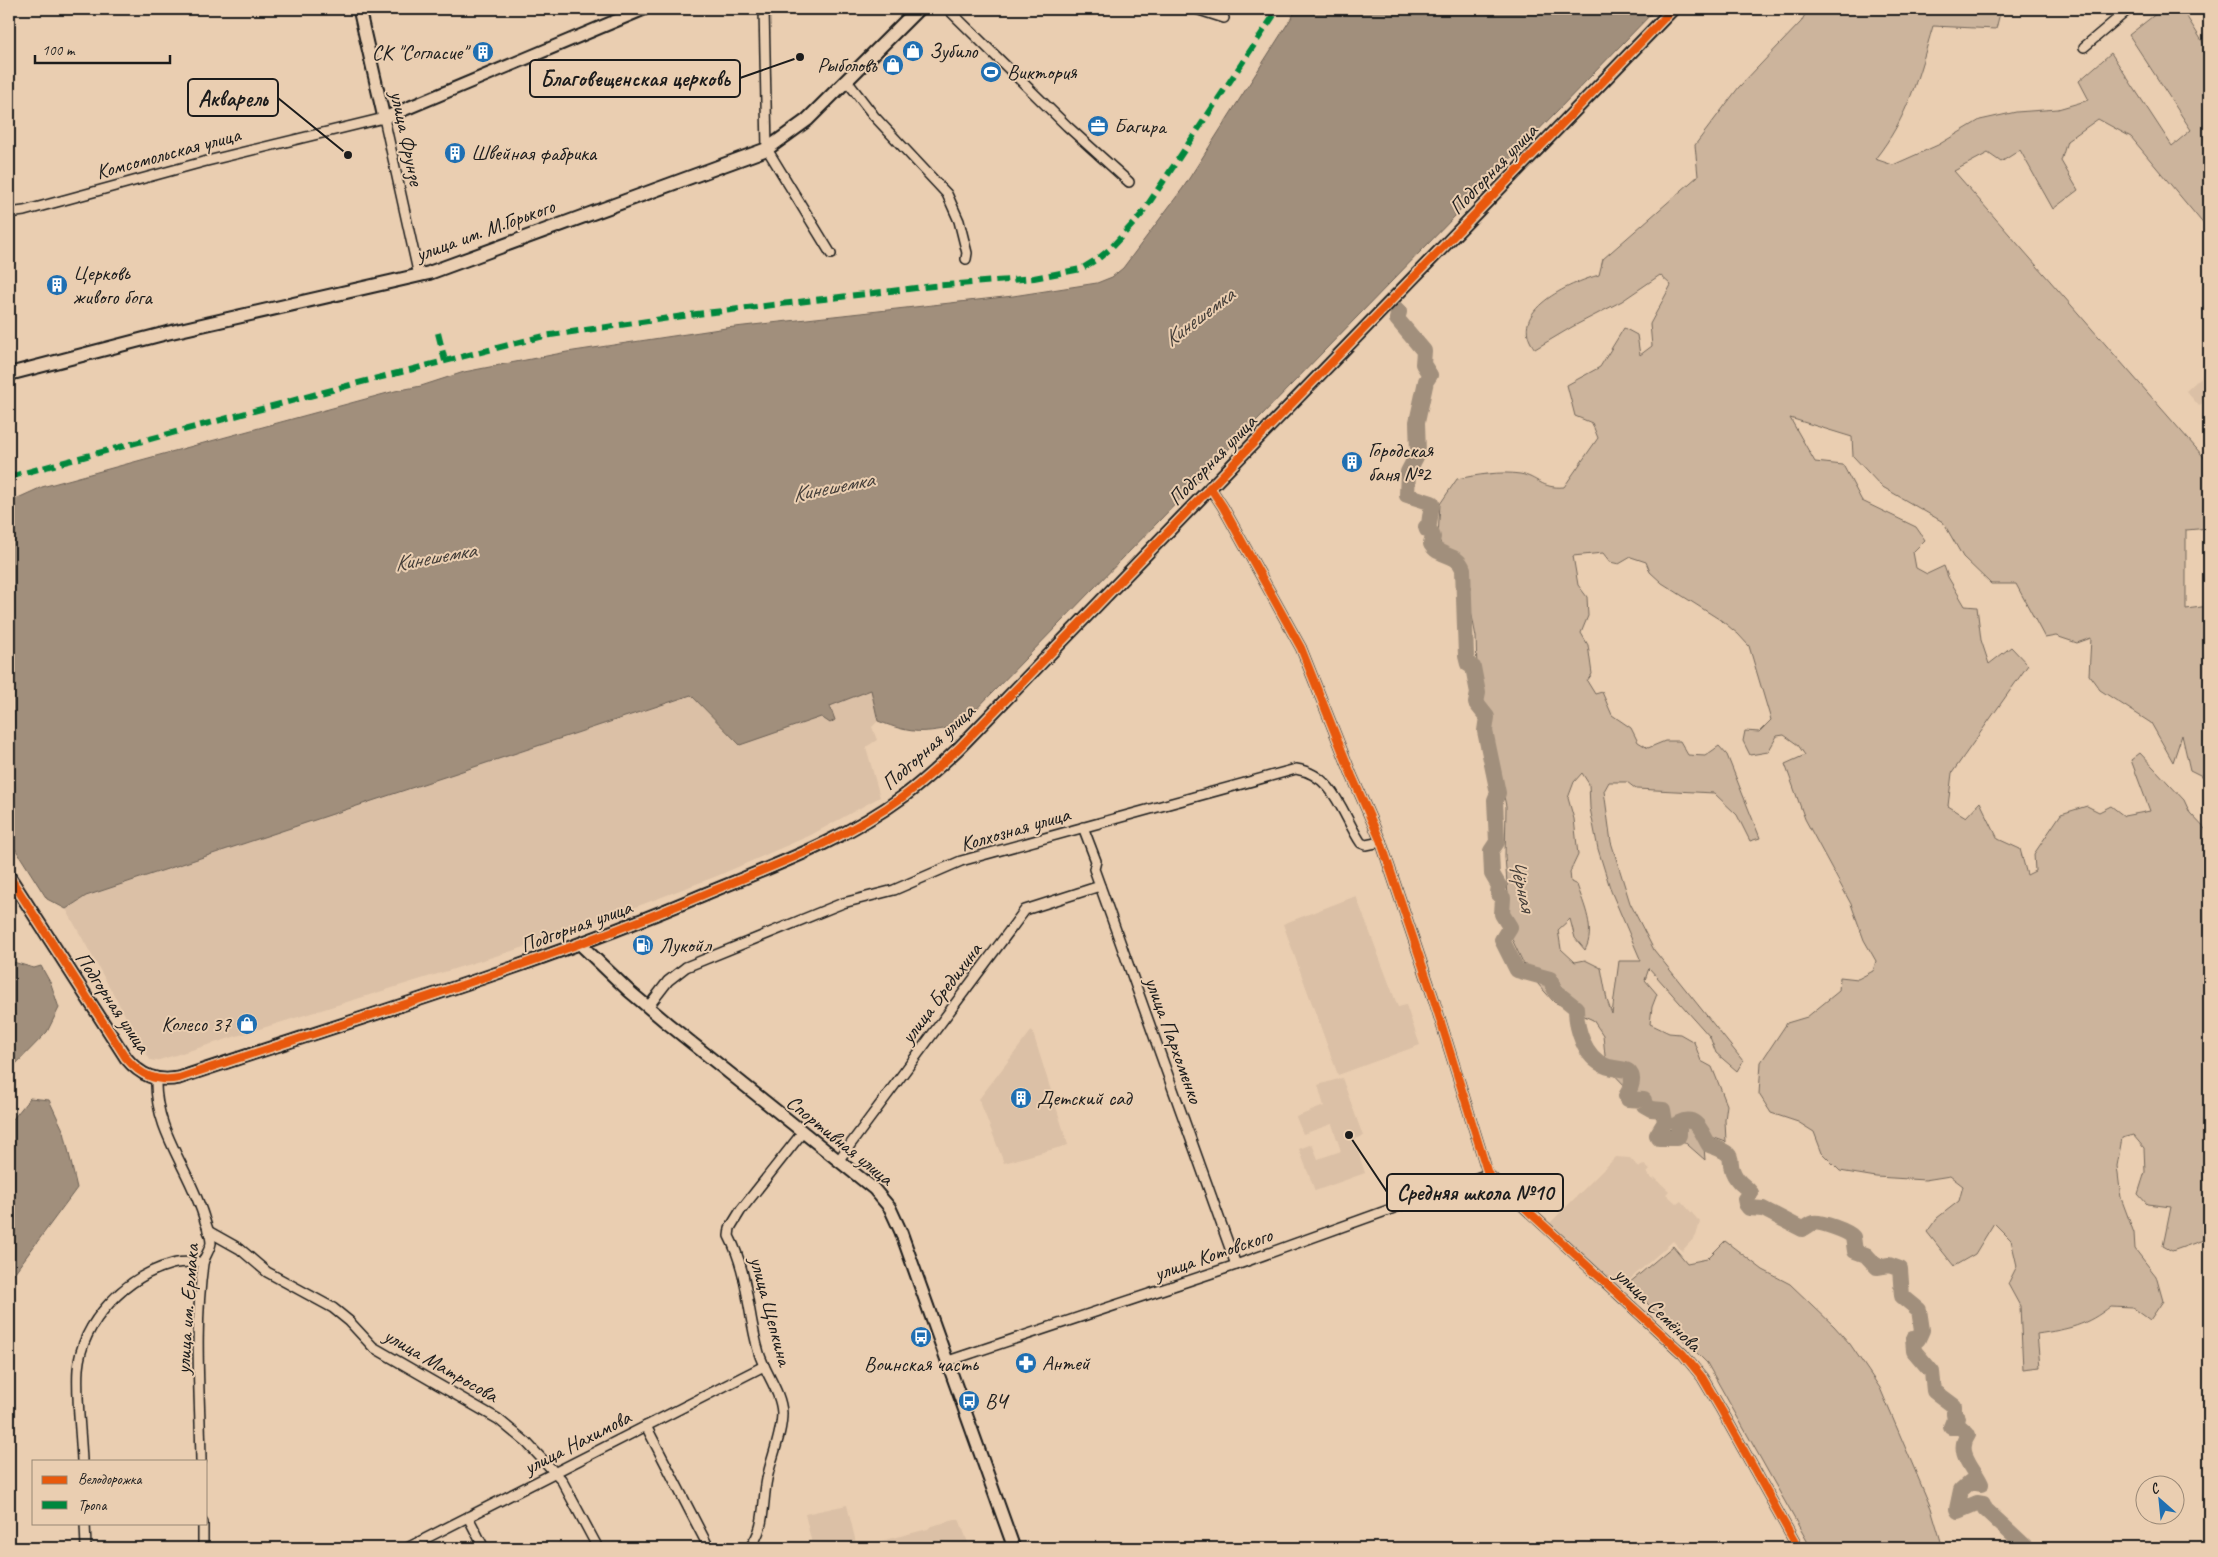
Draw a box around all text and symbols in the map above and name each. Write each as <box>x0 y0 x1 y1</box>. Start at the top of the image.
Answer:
scale bar <box>35 32 170 64</box>
place label: Зубило <box>929 38 979 64</box>
place label: СК "Согласие" <box>372 39 471 65</box>
shop icon: Зубило <box>901 39 925 63</box>
building icon: СК "Согласие" <box>471 40 495 64</box>
text: 100 m <box>42 41 76 60</box>
place label: Рыболовъ <box>817 52 878 78</box>
shop icon: Рыболовъ <box>881 53 905 77</box>
place label: Виктория <box>1007 59 1078 85</box>
callout: Благовещенская церковь <box>530 60 740 97</box>
sports icon: Виктория <box>979 60 1003 84</box>
text: Благовещенская церковь <box>540 65 731 93</box>
callout: Акварель <box>188 79 278 116</box>
text: Акварель <box>198 85 270 113</box>
street label: улица Фрунзе <box>384 86 430 189</box>
place label: Багира <box>1114 113 1168 139</box>
office icon: Багира <box>1086 114 1110 138</box>
street label: Подгорная улица <box>1443 117 1544 220</box>
street label: Комсомольская улица <box>93 121 244 185</box>
place label: Швейная фабрика <box>471 140 598 166</box>
building icon: Швейная фабрика <box>443 141 467 165</box>
street label: улица им. М.Горького <box>410 192 560 268</box>
place label: Церковь живого бога <box>73 260 153 310</box>
building icon: Церковь живого бога <box>45 273 69 297</box>
water label: Кинешемка <box>1158 280 1242 353</box>
street label: Подгорная улица <box>1162 408 1263 511</box>
place label: Городская баня №2 <box>1368 437 1435 487</box>
building icon: Городская баня №2 <box>1340 450 1364 474</box>
water label: Кинешемка <box>790 465 878 509</box>
water label: Кинешемка <box>392 536 480 578</box>
street label: Подгорная улица <box>876 697 981 796</box>
street label: Колхозная улица <box>957 800 1075 857</box>
water label: Чёрная <box>1502 856 1543 918</box>
street label: Подгорная улица <box>517 893 637 958</box>
place label: Лукойл <box>659 932 712 958</box>
fuel station icon: Лукойл <box>631 933 655 957</box>
street label: улица Бредихина <box>893 936 989 1050</box>
street label: Подгорная улица <box>70 946 157 1059</box>
street label: улица Пархоменко <box>1138 971 1209 1108</box>
place label: Колесо 37 <box>162 1011 233 1037</box>
shop icon: Колесо 37 <box>235 1012 259 1036</box>
place label: Детский сад <box>1037 1085 1134 1111</box>
building icon: Детский сад <box>1009 1086 1033 1110</box>
street label: Спортивная улица <box>781 1089 900 1192</box>
callout: Средняя школа №10 <box>1387 1174 1563 1211</box>
text: Средняя школа №10 <box>1397 1179 1555 1207</box>
street label: улица Котовского <box>1149 1221 1277 1287</box>
street label: улица им. Ермака <box>169 1242 205 1377</box>
street label: улица Щепкина <box>743 1252 799 1371</box>
street label: улица Семёнова <box>1608 1260 1708 1358</box>
street label: улица Матросова <box>378 1321 504 1409</box>
bus stop icon: Воинская часть <box>909 1325 933 1349</box>
place label: Антей <box>1042 1350 1091 1376</box>
place label: Воинская часть <box>864 1351 979 1377</box>
pharmacy icon: Антей <box>1014 1351 1038 1375</box>
place label: ВЧ <box>985 1388 1010 1414</box>
bus stop icon: ВЧ <box>957 1389 981 1413</box>
street label: улица Нахимова <box>517 1403 636 1481</box>
legend <box>32 1460 208 1524</box>
text: Велодорожка <box>78 1470 142 1489</box>
north arrow <box>2136 1474 2186 1524</box>
text: С <box>2147 1479 2163 1498</box>
text: Тропа <box>78 1496 107 1515</box>

